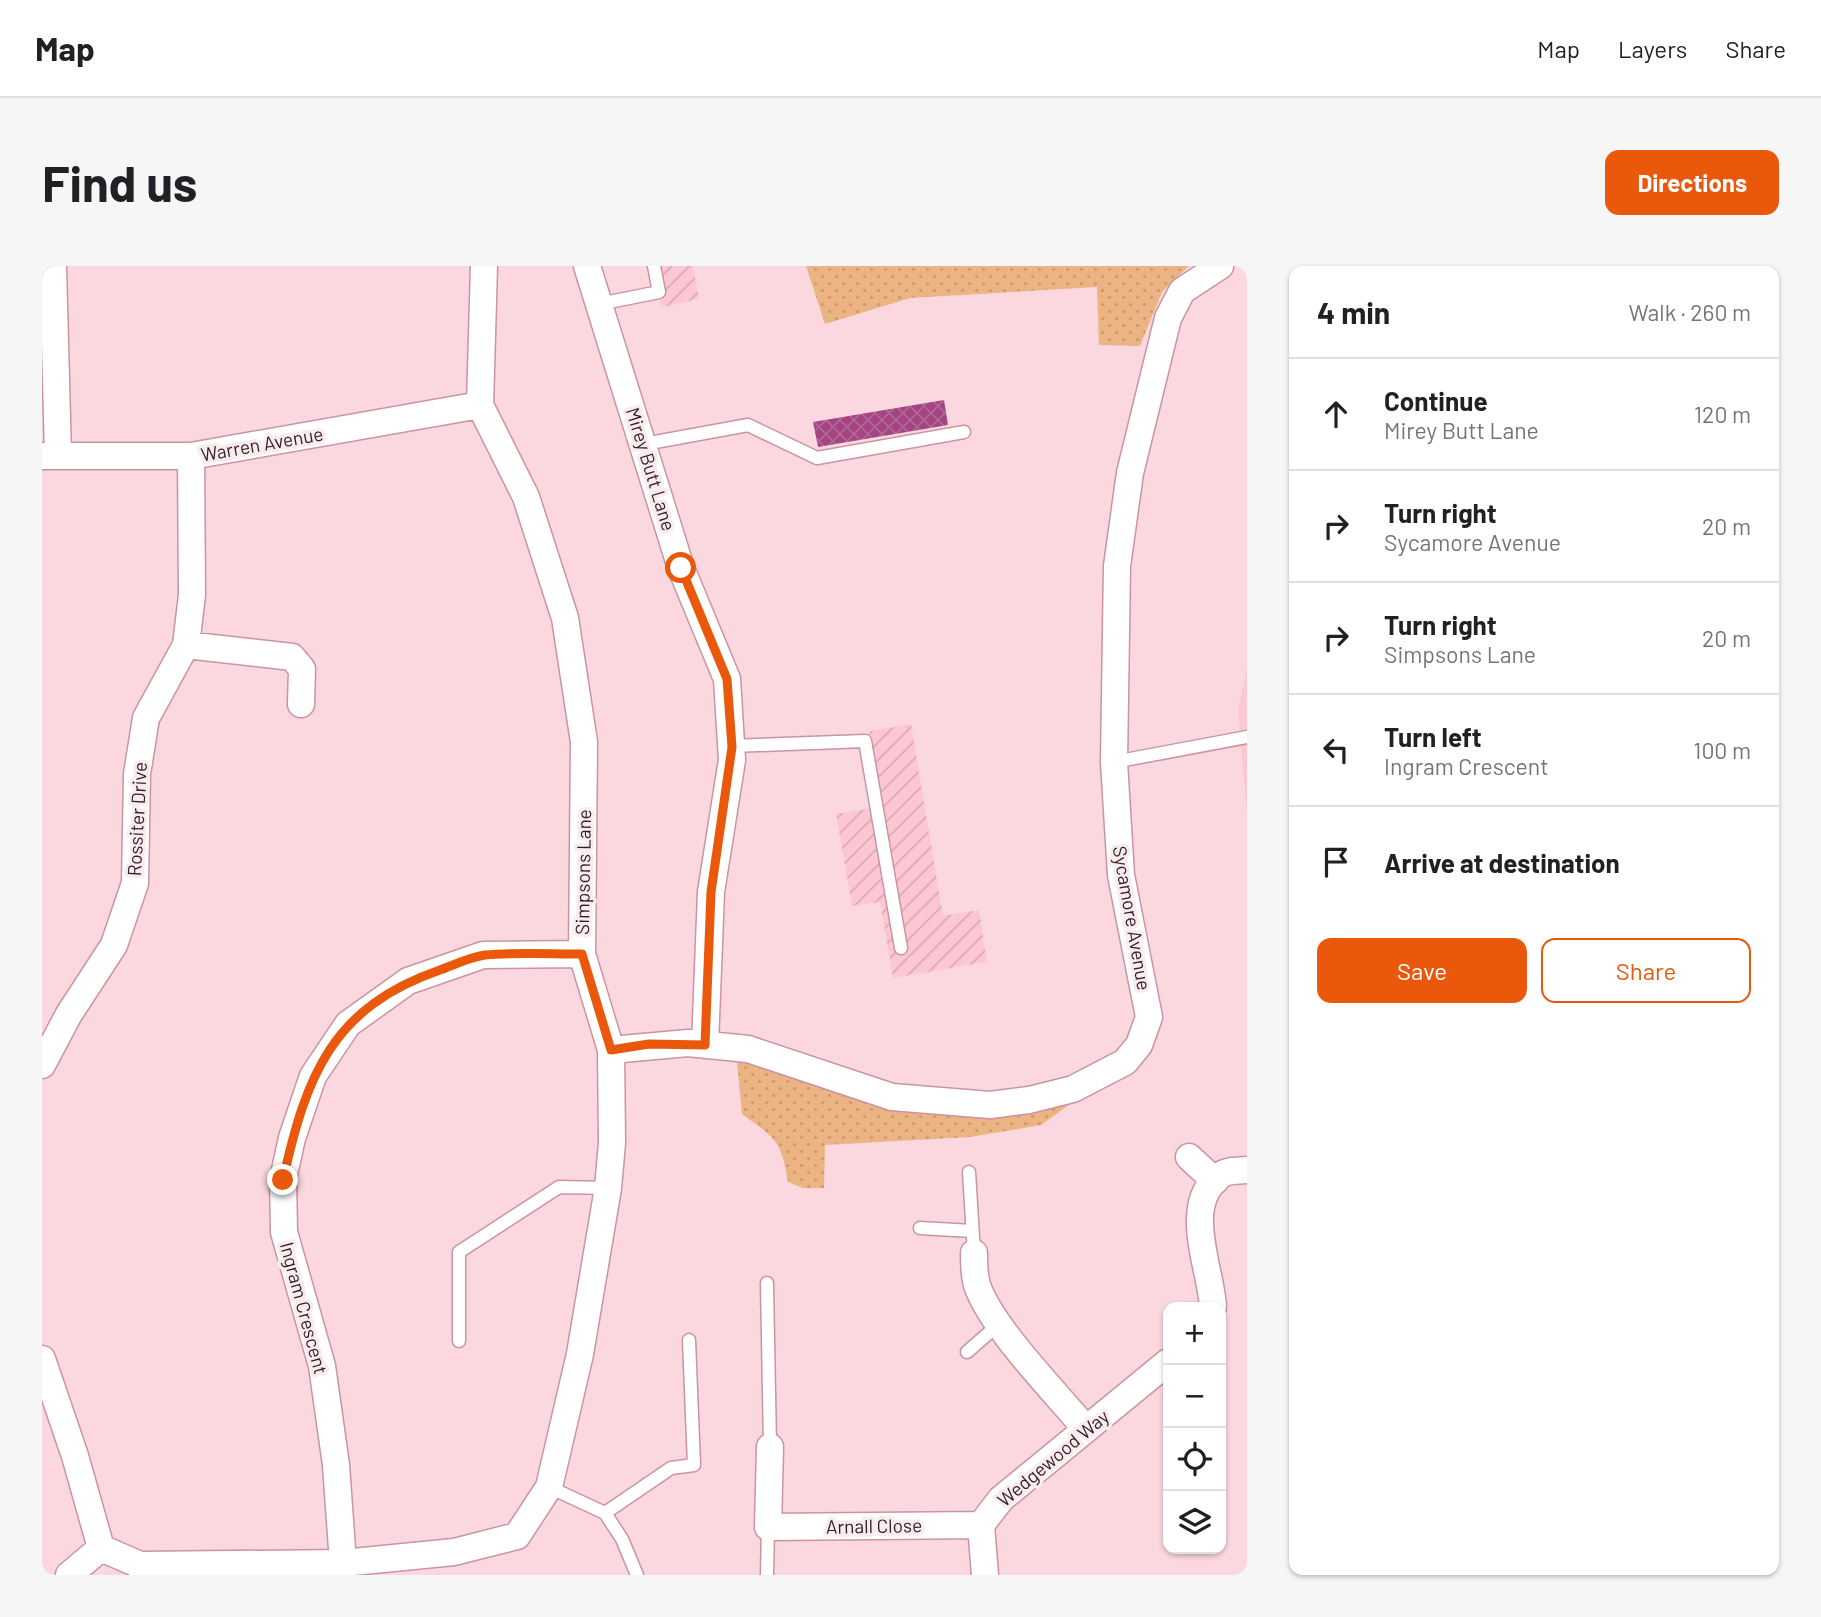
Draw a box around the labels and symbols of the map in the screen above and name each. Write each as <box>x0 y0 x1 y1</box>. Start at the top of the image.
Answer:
street label: Mirey Butt Lane <box>622 404 681 533</box>
street label: Warren Avenue <box>199 421 325 466</box>
route start <box>665 552 696 583</box>
street label: Rossiter Drive <box>122 761 151 877</box>
street label: Simpsons Lane <box>570 809 595 935</box>
street label: Sycamore Avenue <box>1108 844 1157 992</box>
route end <box>267 1164 298 1195</box>
street label: Ingram Crescent <box>276 1239 333 1377</box>
street label: Wedgewood Way <box>992 1404 1113 1511</box>
street label: Arnall Close <box>826 1513 922 1538</box>

